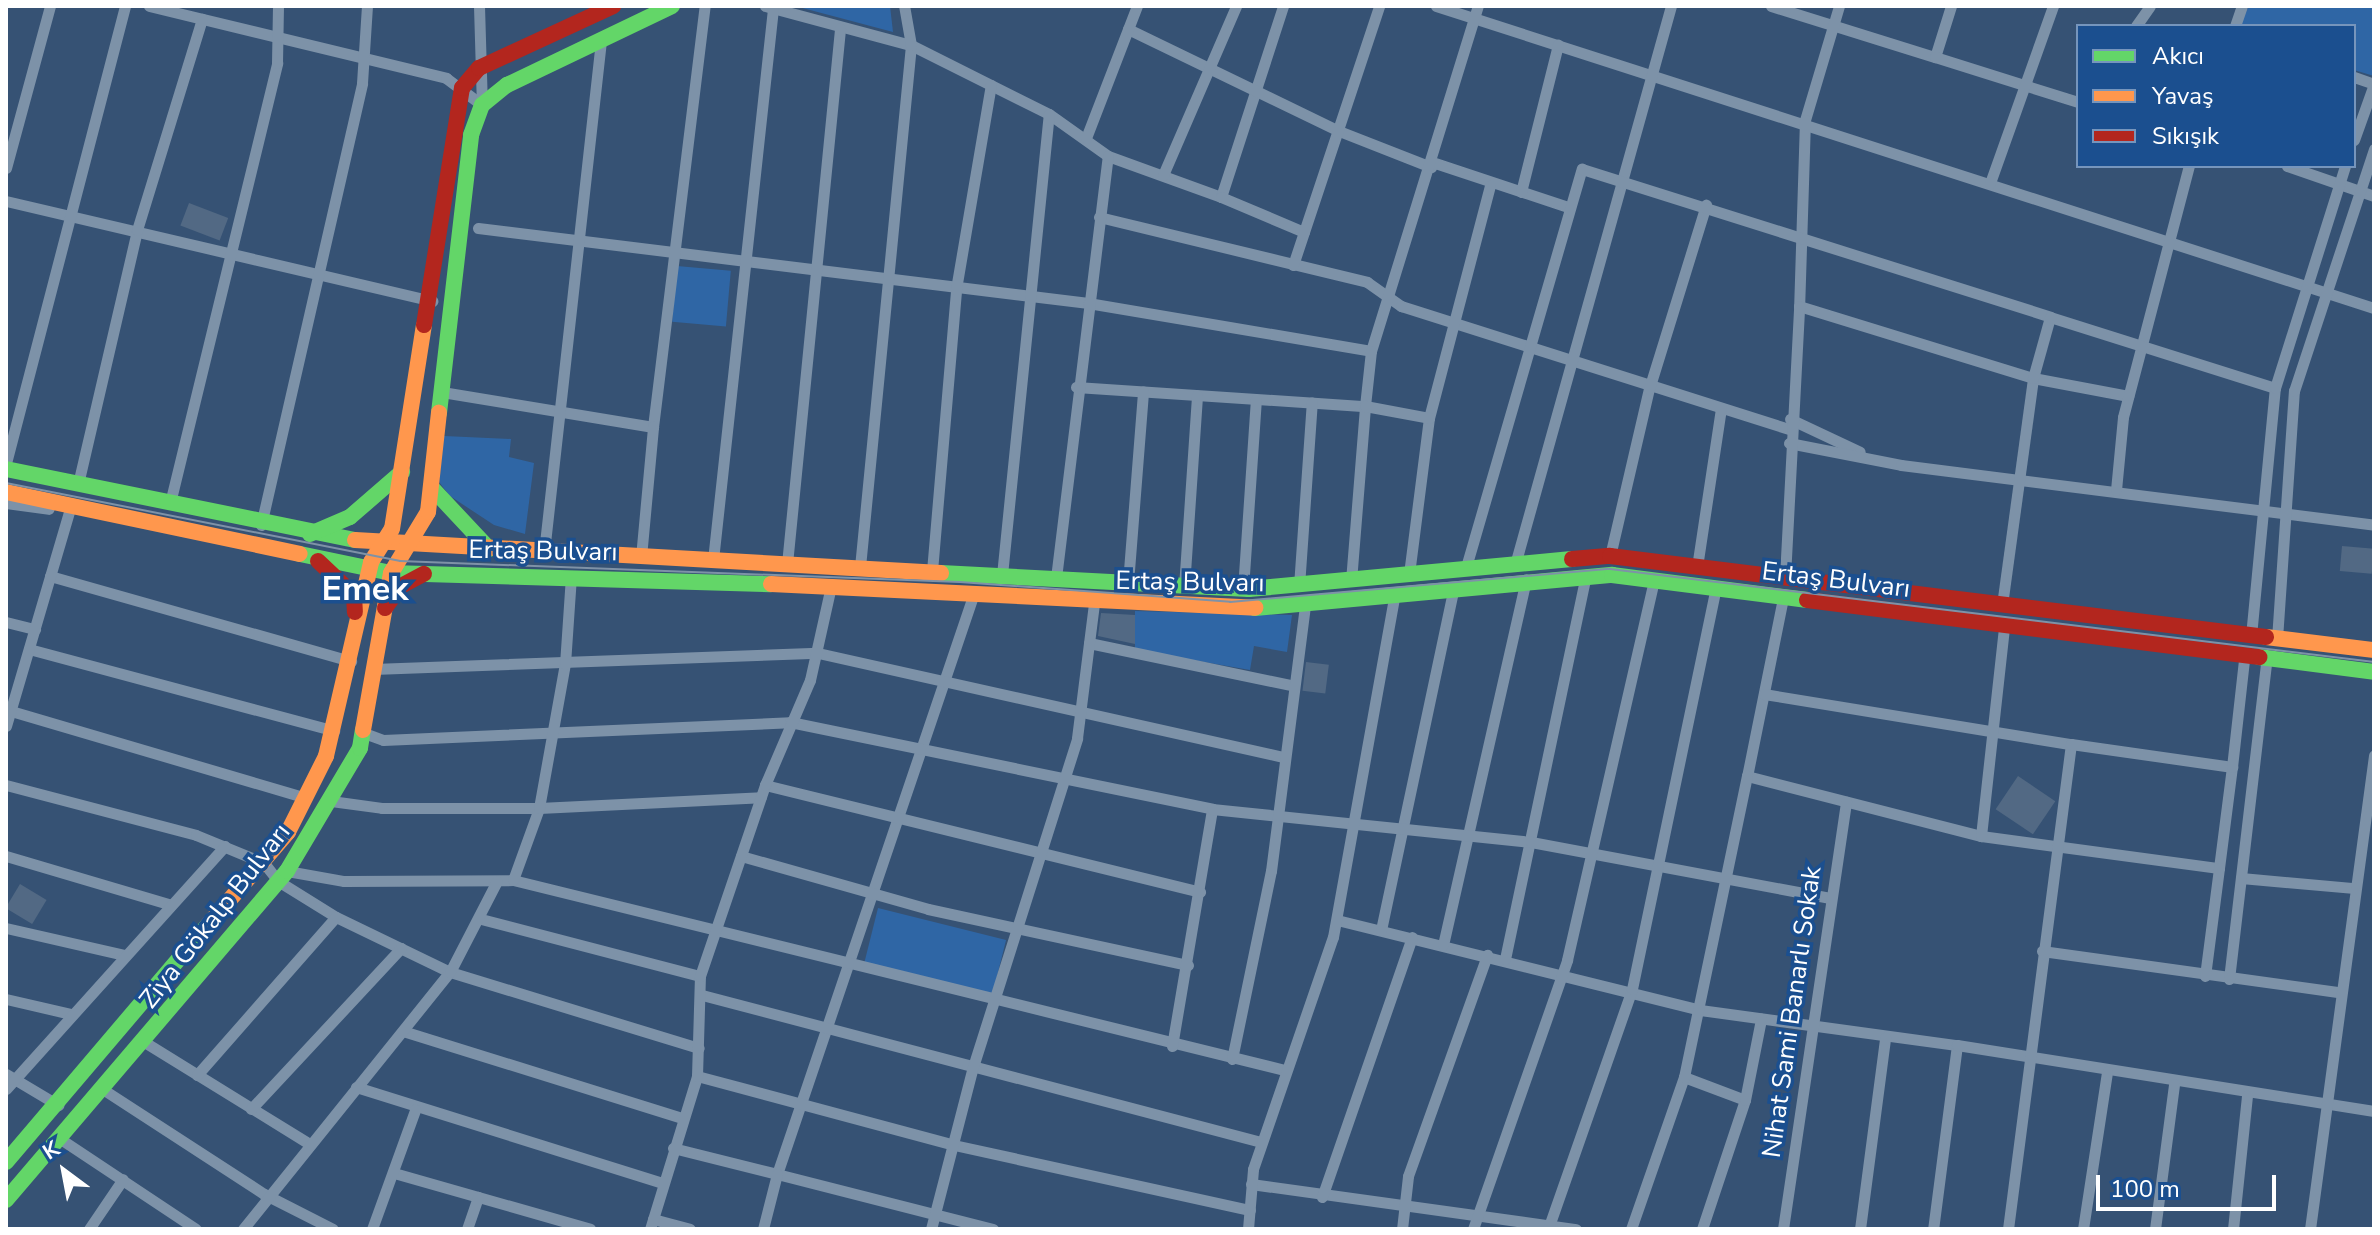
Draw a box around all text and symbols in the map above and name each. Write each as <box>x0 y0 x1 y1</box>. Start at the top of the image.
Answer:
legend <box>2076 24 2356 168</box>
text: Akıcı <box>2152 40 2204 72</box>
text: Yavaş <box>2152 80 2213 112</box>
text: Sıkışık <box>2152 120 2219 152</box>
street label: Ertaş Bulvarı <box>468 534 618 568</box>
street label: Ertaş Bulvarı <box>1760 555 1912 605</box>
street label: Ertaş Bulvarı <box>1115 565 1265 599</box>
district label: Emek <box>322 570 408 610</box>
street label: Ziya Gökalp Bulvarı <box>133 817 297 1015</box>
street label: Nihat Sami Banarlı Sokak <box>1756 864 1828 1160</box>
north arrow <box>24 1131 104 1211</box>
text: K <box>37 1134 65 1167</box>
scale bar <box>2100 1159 2280 1209</box>
text: 100 m <box>2110 1173 2180 1205</box>

